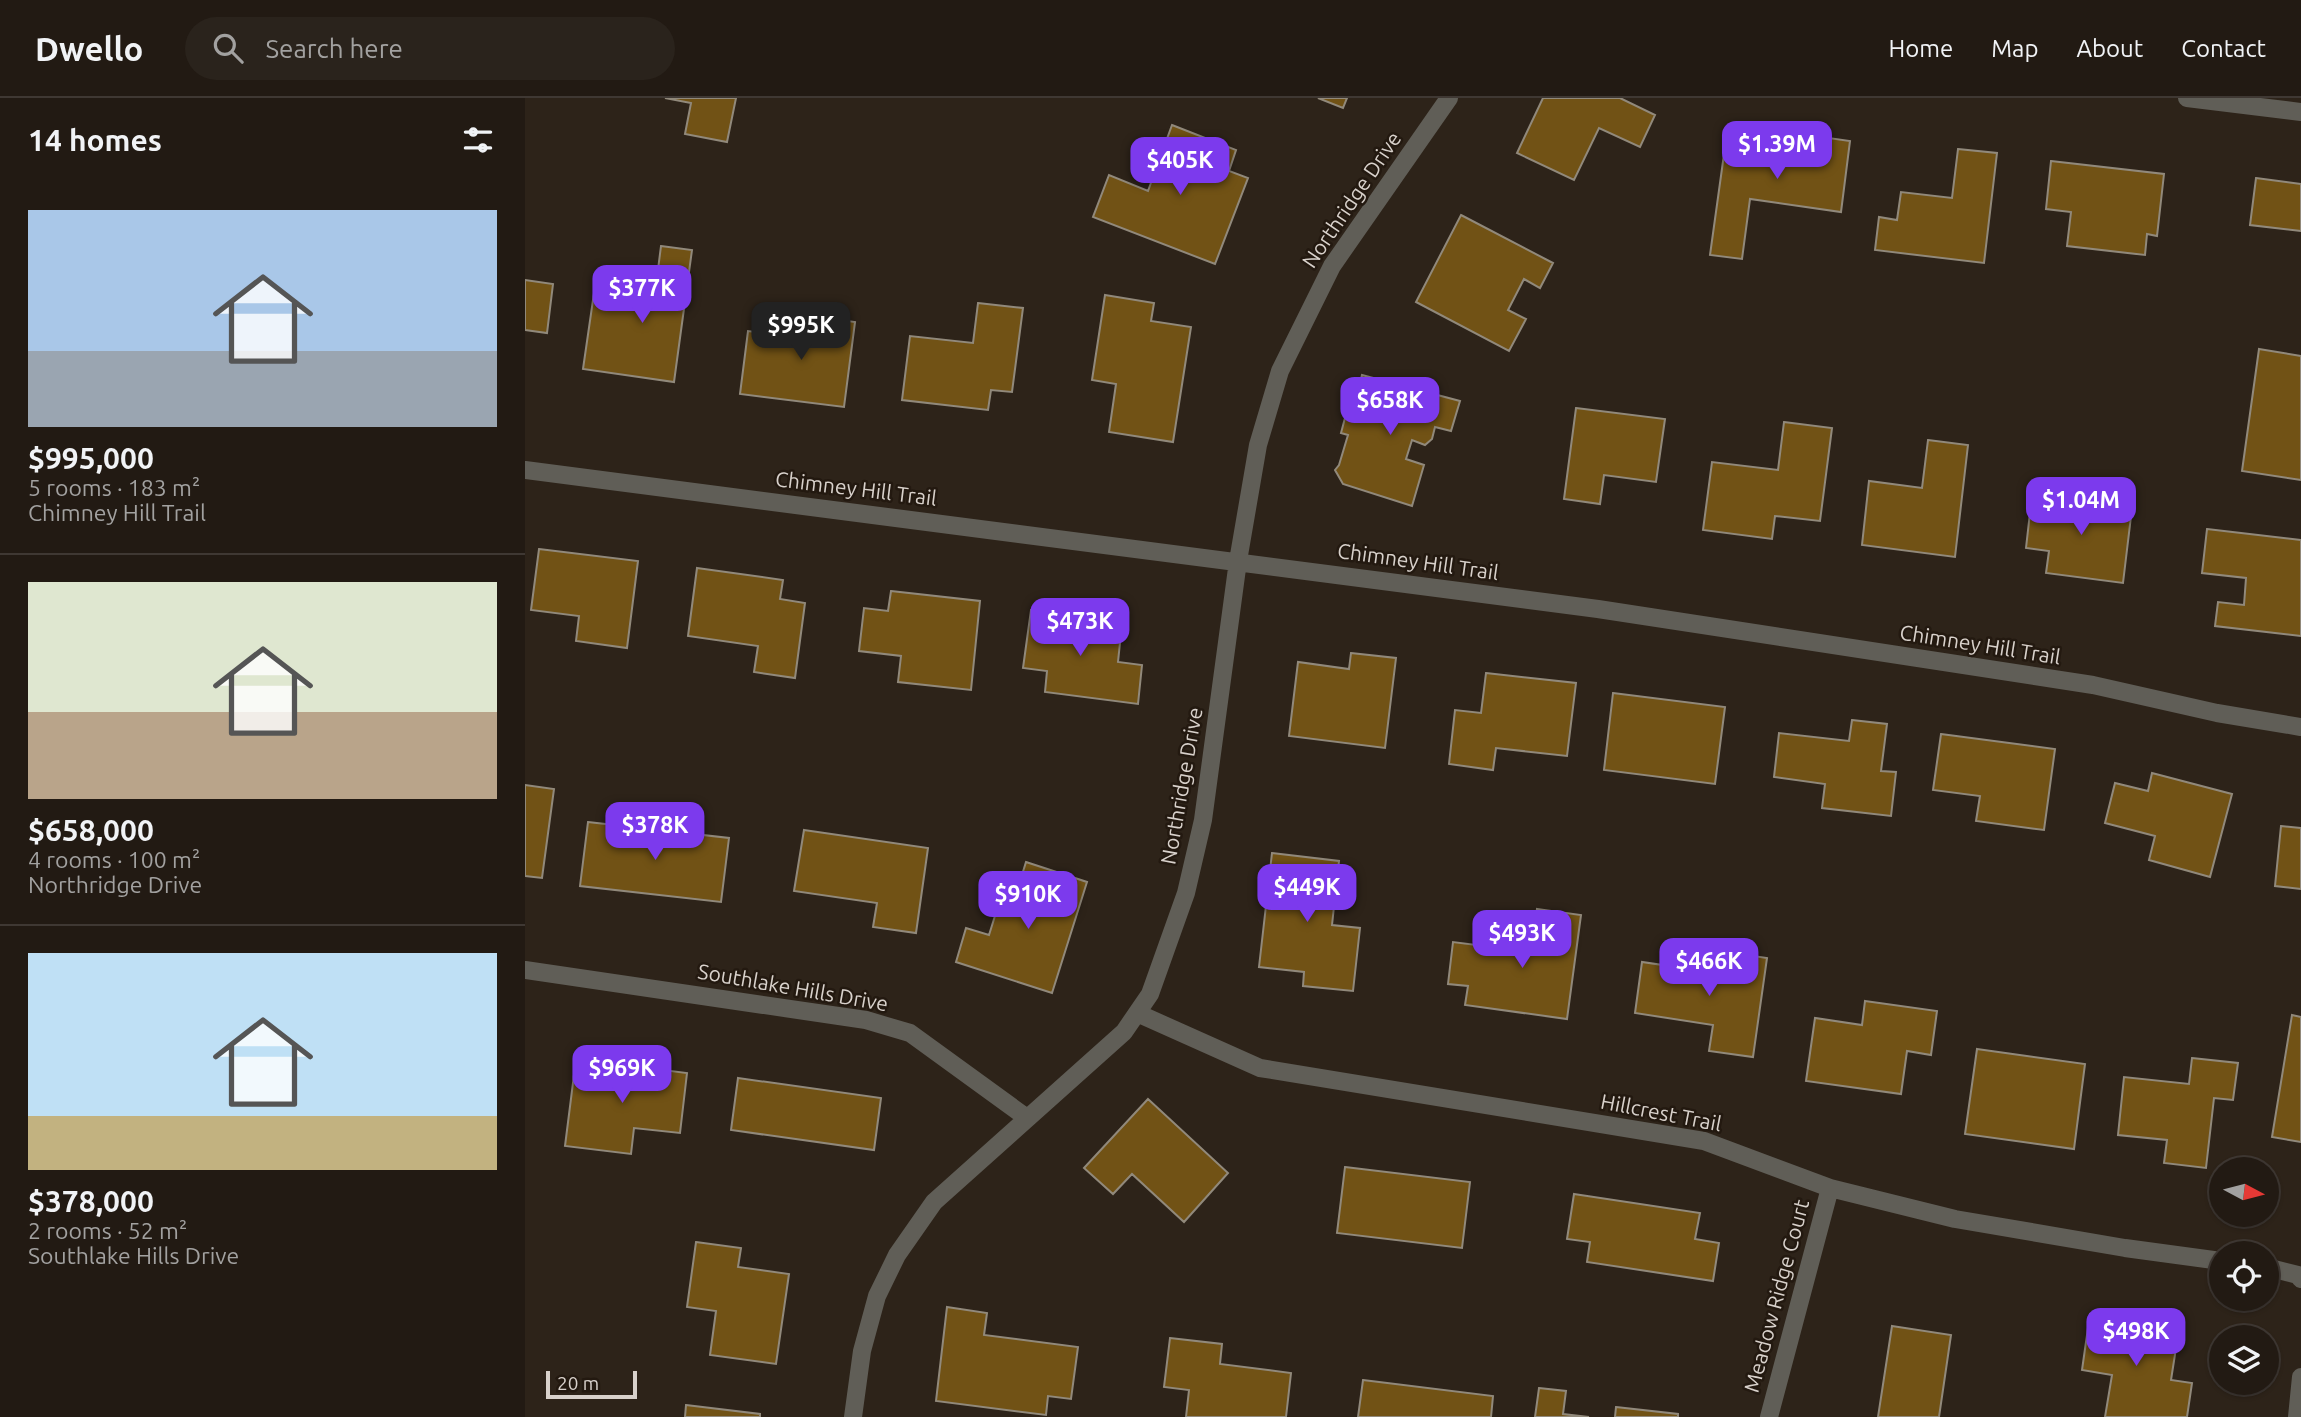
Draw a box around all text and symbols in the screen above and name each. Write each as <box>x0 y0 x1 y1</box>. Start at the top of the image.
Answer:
search box <box>185 17 675 80</box>
icon: search <box>209 29 247 67</box>
text: Dwello <box>35 30 143 67</box>
text: Search here <box>265 34 403 63</box>
text: Home <box>1888 35 1953 62</box>
text: Map <box>1991 35 2038 62</box>
text: About <box>2076 35 2143 62</box>
text: Contact <box>2181 35 2266 62</box>
icon: filters <box>459 121 497 159</box>
pin: $1.39M <box>1720 122 1834 181</box>
text: 14 homes <box>28 123 162 157</box>
street label: Northridge Drive <box>1297 127 1406 272</box>
text: $1.39M <box>1738 131 1816 156</box>
pin: $405K <box>1131 138 1229 197</box>
text: $405K <box>1146 147 1214 172</box>
icon: home <box>200 256 326 382</box>
pin: $377K <box>593 266 691 325</box>
text: $377K <box>608 275 676 300</box>
pin: $995K <box>752 302 850 362</box>
text: $995K <box>767 312 835 337</box>
pin: $658K <box>1341 378 1439 437</box>
text: $658K <box>1356 387 1424 412</box>
text: $995,000 <box>28 441 154 475</box>
street label: Chimney Hill Trail <box>774 466 938 510</box>
text: 5 rooms · 183 m² <box>28 475 200 500</box>
pin: $1.04M <box>2024 478 2138 537</box>
text: $1.04M <box>2042 487 2120 512</box>
text: Chimney Hill Trail <box>28 500 206 525</box>
street label: Chimney Hill Trail <box>1336 538 1500 584</box>
pin: $473K <box>1031 598 1129 658</box>
text: $473K <box>1046 608 1114 633</box>
street label: Chimney Hill Trail <box>1898 619 2062 669</box>
icon: home <box>200 628 326 754</box>
street label: Northridge Drive <box>1155 705 1207 866</box>
pin: $378K <box>606 802 704 862</box>
text: $378K <box>621 812 689 837</box>
text: $658,000 <box>28 813 154 847</box>
text: 4 rooms · 100 m² <box>28 847 200 872</box>
pin: $449K <box>1258 864 1356 924</box>
text: Northridge Drive <box>28 872 202 897</box>
pin: $910K <box>979 872 1077 931</box>
text: $449K <box>1273 874 1341 899</box>
text: $910K <box>994 881 1062 906</box>
pin: $493K <box>1473 910 1571 970</box>
text: $493K <box>1488 920 1556 945</box>
pin: $466K <box>1660 939 1758 998</box>
text: $466K <box>1675 948 1743 973</box>
street label: Southlake Hills Drive <box>696 958 890 1016</box>
icon: home <box>200 999 326 1125</box>
pin: $969K <box>573 1046 671 1105</box>
text: $969K <box>588 1055 656 1080</box>
street label: Hillcrest Trail <box>1599 1089 1724 1135</box>
north arrow <box>2209 1157 2279 1227</box>
map controls <box>2209 1157 2279 1395</box>
text: $378,000 <box>28 1184 154 1218</box>
street label: Meadow Ridge Court <box>1739 1197 1813 1395</box>
text: 2 rooms · 52 m² <box>28 1218 187 1243</box>
button: locate <box>2209 1241 2279 1311</box>
text: Southlake Hills Drive <box>28 1243 239 1268</box>
pin: $498K <box>2087 1308 2185 1368</box>
text: $498K <box>2102 1318 2170 1343</box>
button: layers <box>2209 1325 2279 1395</box>
scale bar <box>546 1368 637 1400</box>
text: 20 m <box>557 1372 599 1394</box>

